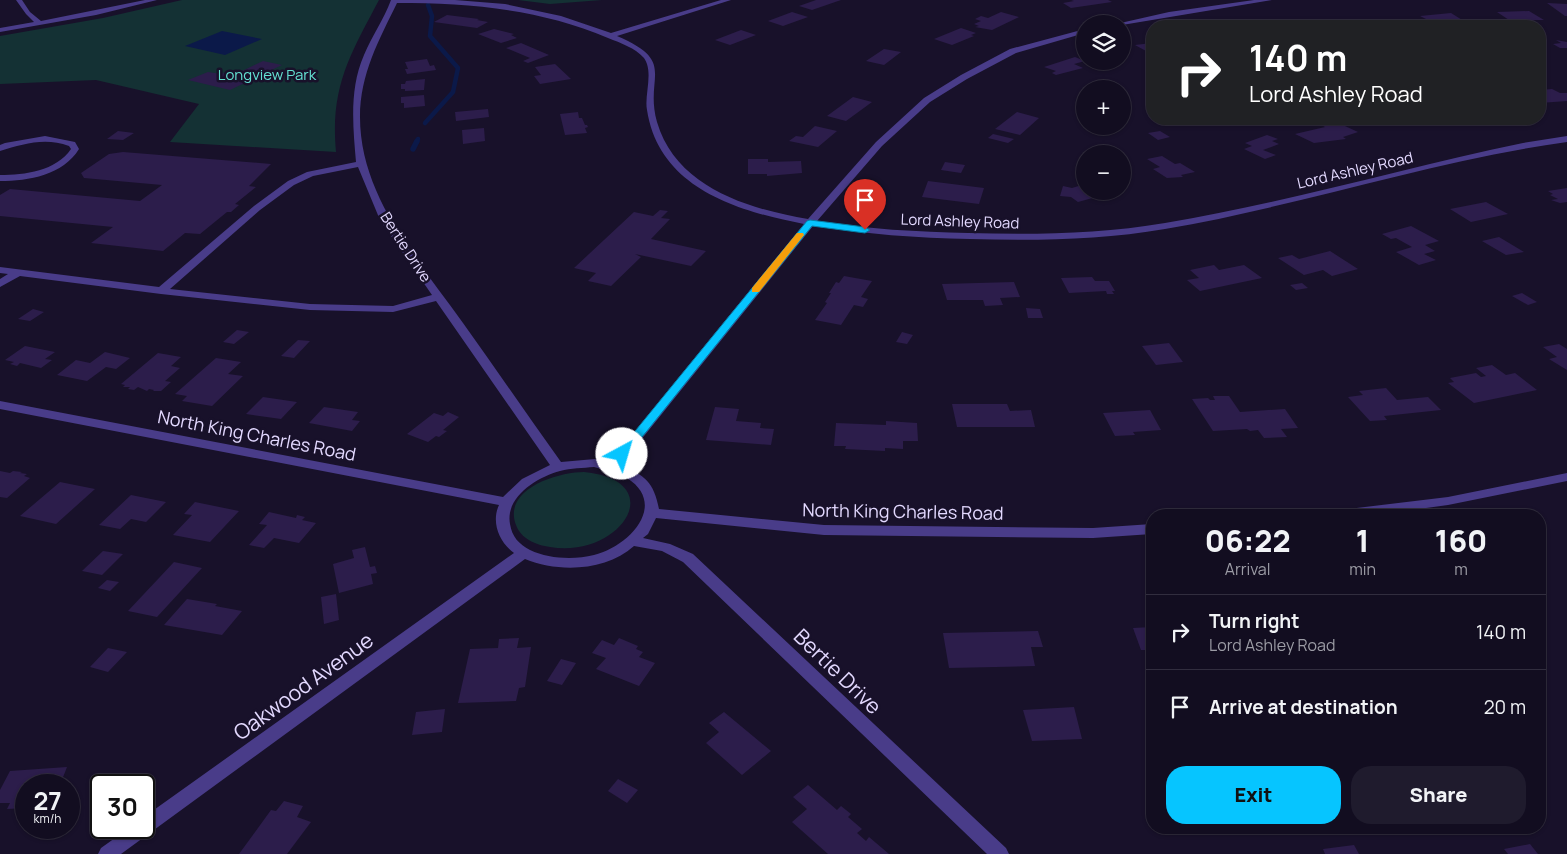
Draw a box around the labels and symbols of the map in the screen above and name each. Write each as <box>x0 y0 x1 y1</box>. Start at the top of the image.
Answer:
park label: Longview Park <box>218 64 317 85</box>
street label: Lord Ashley Road <box>1295 146 1415 194</box>
pin <box>844 179 886 230</box>
street label: Bertie Drive <box>375 208 437 286</box>
street label: Lord Ashley Road <box>900 208 1020 234</box>
street label: North King Charles Road <box>156 404 358 466</box>
position arrow <box>595 427 647 479</box>
street label: North King Charles Road <box>802 497 1004 525</box>
street label: Bertie Drive <box>788 622 888 720</box>
street label: Oakwood Avenue <box>227 626 379 746</box>
speed limit sign: 30 <box>90 774 155 839</box>

